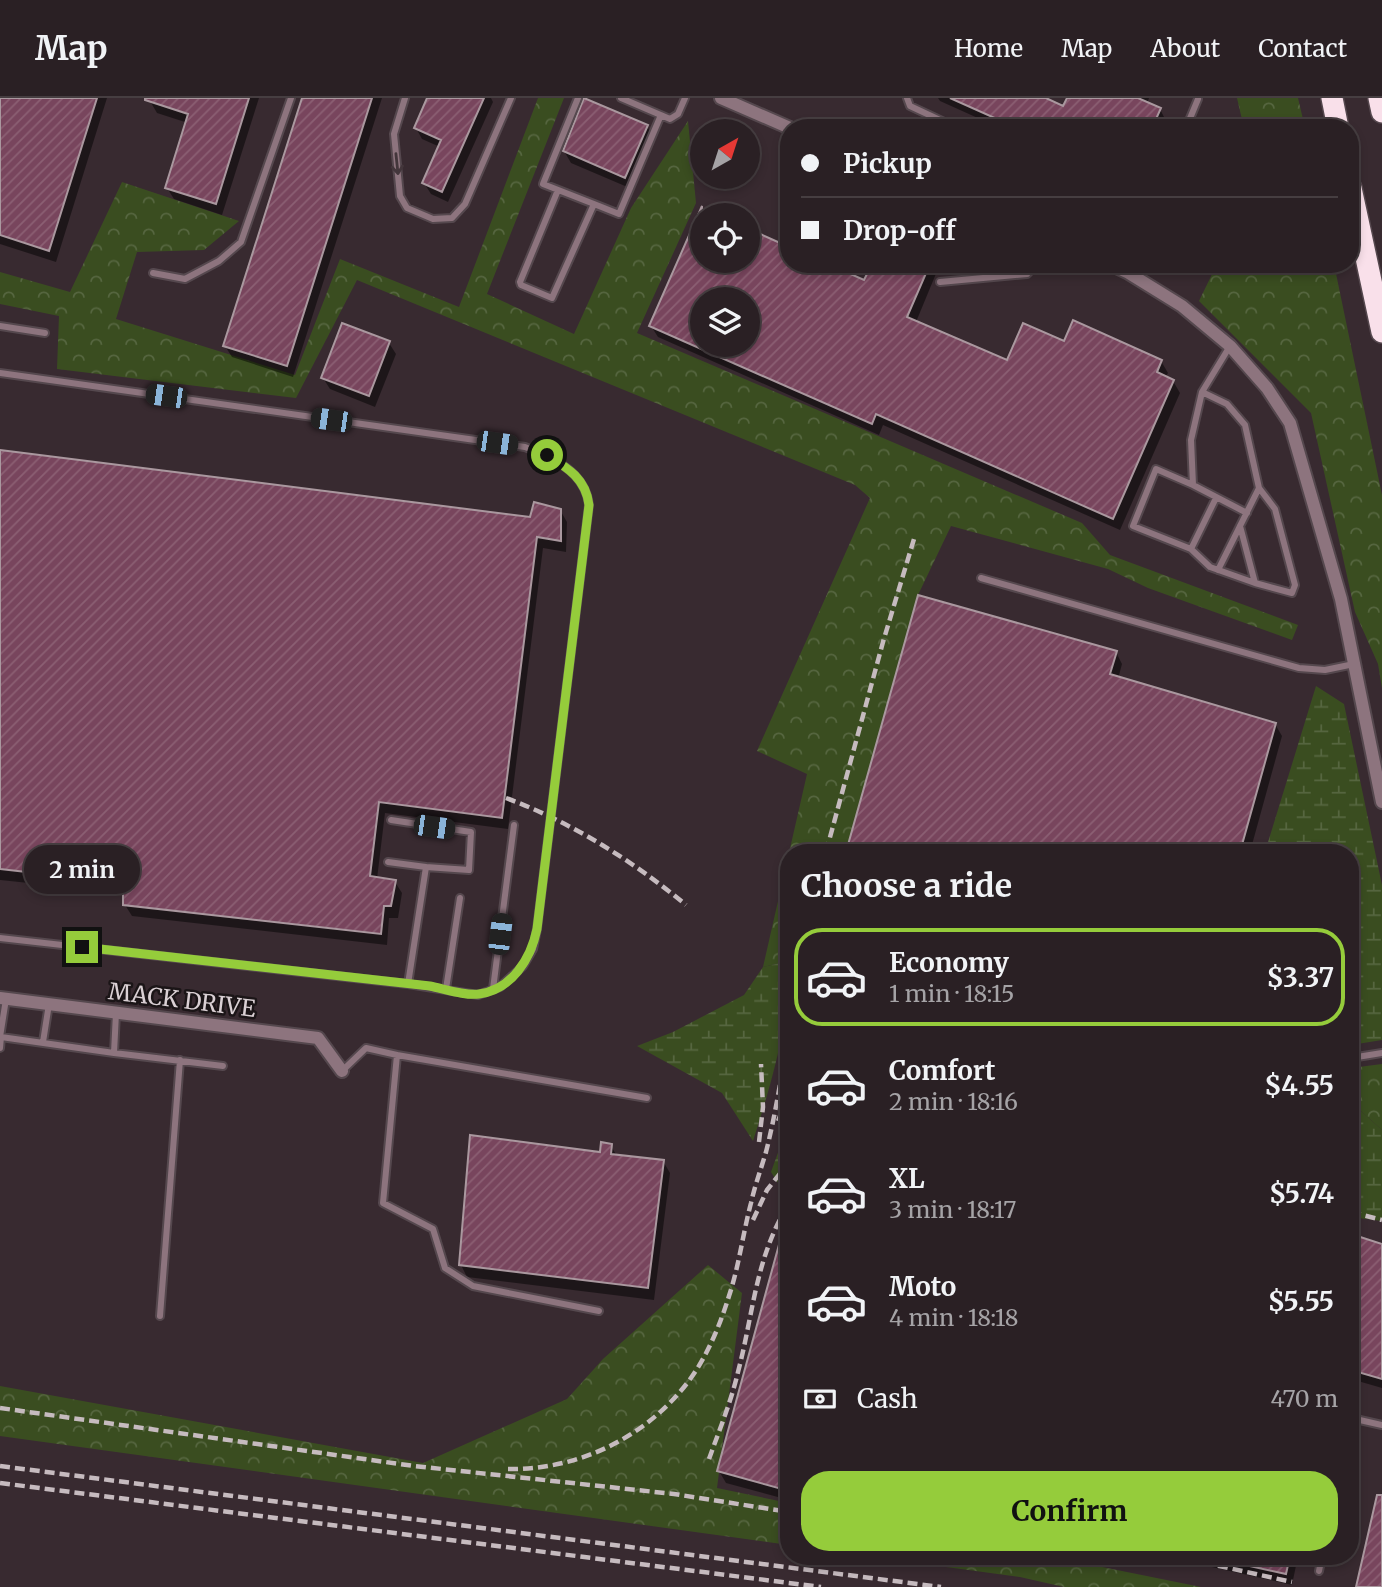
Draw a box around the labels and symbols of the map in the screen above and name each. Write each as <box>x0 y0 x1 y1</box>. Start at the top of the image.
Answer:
north arrow <box>690 119 760 189</box>
one-way arrow <box>391 153 404 175</box>
car <box>144 383 189 409</box>
car <box>309 407 354 433</box>
car <box>475 430 520 456</box>
route start <box>531 439 563 471</box>
car <box>412 814 457 840</box>
callout: 2 min <box>24 846 140 894</box>
car <box>488 912 513 956</box>
route end <box>66 931 98 963</box>
street label: MACK DRIVE <box>107 976 258 1023</box>

